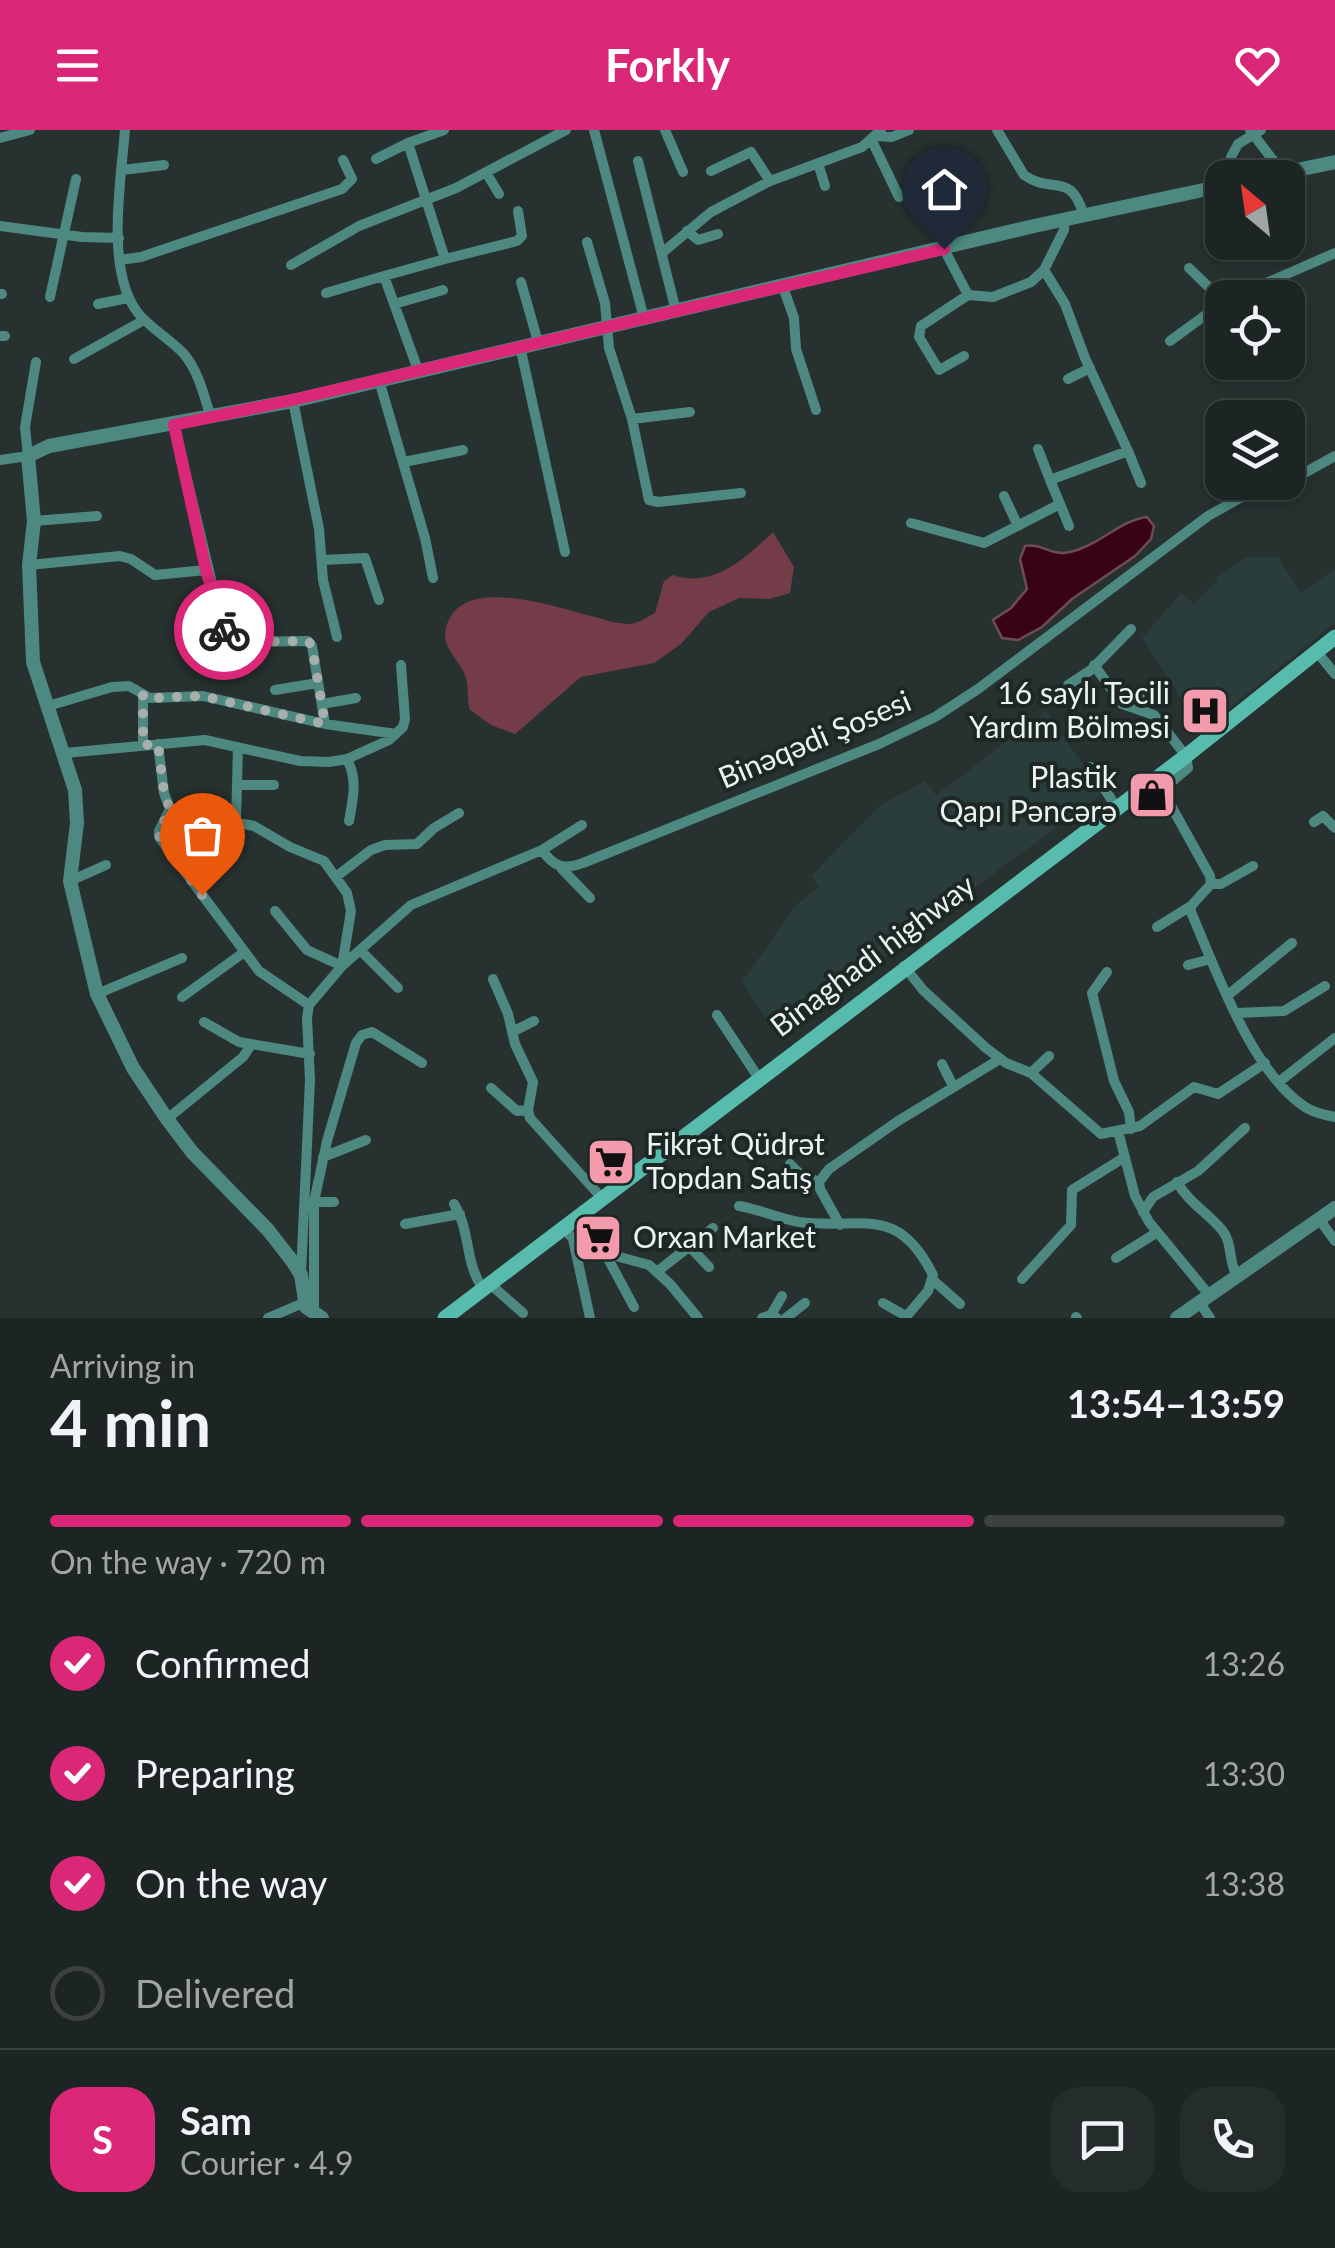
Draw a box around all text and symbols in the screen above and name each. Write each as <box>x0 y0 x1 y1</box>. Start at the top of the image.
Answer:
icon: menu <box>50 38 105 93</box>
text: Forkly <box>605 38 730 92</box>
icon: heart <box>1230 38 1285 93</box>
pin <box>902 147 987 250</box>
north arrow <box>1205 160 1305 260</box>
map controls <box>1205 160 1305 500</box>
icon: home <box>917 162 972 217</box>
button: locate <box>1205 280 1305 380</box>
button: layers <box>1205 400 1305 500</box>
courier <box>174 580 274 680</box>
icon: bike <box>197 603 252 658</box>
place label: 16 saylı Təcili Yardım Bölməsi <box>969 674 1170 744</box>
street label: Binəqədi Şosesi <box>713 681 916 795</box>
hospital icon: 16 saylı Təcili Yardım Bölməsi <box>1179 685 1231 737</box>
place label: Plastik Qapı Pəncərə <box>939 758 1118 828</box>
shop icon: Plastik Qapı Pəncərə <box>1126 769 1178 821</box>
pin <box>160 793 245 896</box>
icon: bag <box>175 808 230 863</box>
street label: Binaghadi highway <box>763 866 981 1043</box>
place label: Fikrət Qüdrət Topdan Satış <box>646 1125 825 1195</box>
supermarket icon: Fikrət Qüdrət Topdan Satış <box>585 1136 637 1188</box>
supermarket icon: Orxan Market <box>572 1212 624 1264</box>
place label: Orxan Market <box>633 1218 816 1254</box>
text: Arriving in <box>50 1346 195 1385</box>
text: 13:54–13:59 <box>1067 1380 1285 1426</box>
text: 4 min <box>50 1383 211 1461</box>
text: On the way · 720 m <box>50 1542 326 1581</box>
icon: check <box>50 1636 105 1691</box>
text: Confirmed <box>135 1640 311 1686</box>
text: 13:26 <box>1203 1644 1285 1683</box>
icon: check <box>50 1746 105 1801</box>
text: Preparing <box>135 1750 295 1796</box>
text: 13:30 <box>1203 1754 1285 1793</box>
icon: check <box>50 1856 105 1911</box>
text: On the way <box>135 1860 327 1906</box>
text: 13:38 <box>1203 1864 1285 1903</box>
text: Delivered <box>135 1970 295 2016</box>
button: chat <box>1050 2087 1155 2192</box>
button: phone <box>1180 2087 1285 2192</box>
text: Sam <box>180 2097 252 2143</box>
text: S <box>92 2116 113 2162</box>
text: Courier · 4.9 <box>180 2143 354 2182</box>

